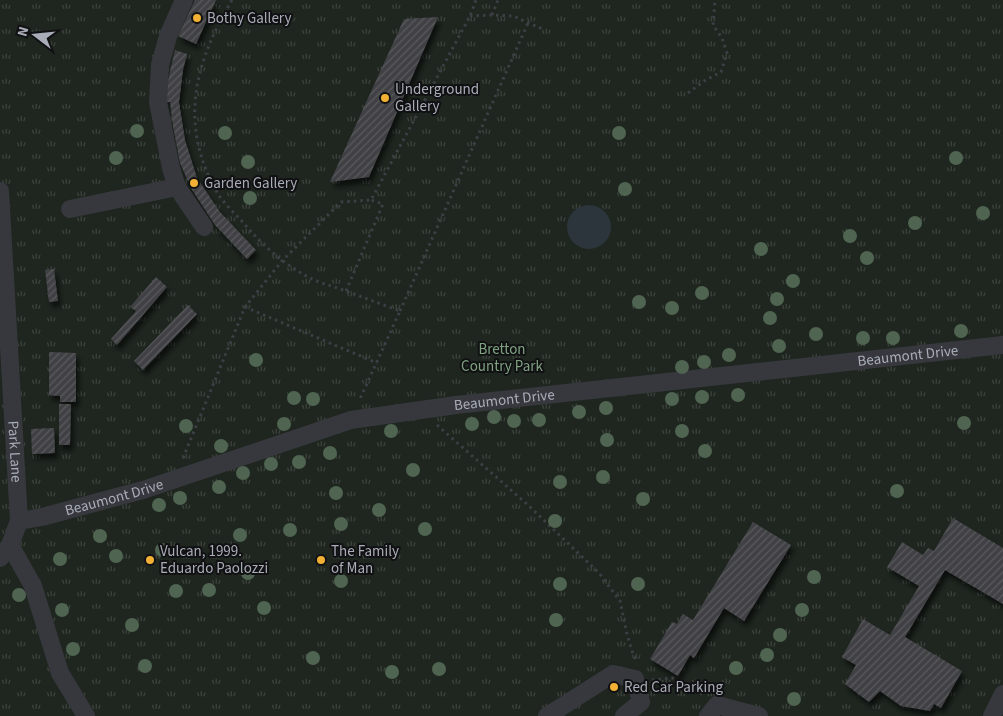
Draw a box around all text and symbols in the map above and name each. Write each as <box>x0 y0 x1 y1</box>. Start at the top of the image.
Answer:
place label: Bothy Gallery <box>207 8 291 29</box>
north arrow <box>10 10 60 60</box>
marker: Bothy Gallery <box>191 12 203 24</box>
text: N <box>13 24 34 39</box>
place label: Underground Gallery <box>395 79 479 117</box>
marker: Underground Gallery <box>379 92 391 104</box>
place label: Garden Gallery <box>204 173 297 194</box>
marker: Garden Gallery <box>188 177 200 189</box>
park label: Bretton Country Park <box>461 339 543 377</box>
street label: Beaumont Drive <box>856 340 959 372</box>
street label: Beaumont Drive <box>453 384 556 416</box>
street label: Park Lane <box>2 420 27 483</box>
street label: Beaumont Drive <box>63 474 166 521</box>
place label: Vulcan, 1999. Eduardo Paolozzi <box>160 541 268 579</box>
place label: The Family of Man <box>331 541 399 579</box>
marker: Vulcan, 1999. Eduardo Paolozzi <box>144 554 156 566</box>
marker: The Family of Man <box>315 554 327 566</box>
place label: Red Car Parking <box>624 677 723 698</box>
marker: Red Car Parking <box>608 681 620 693</box>

